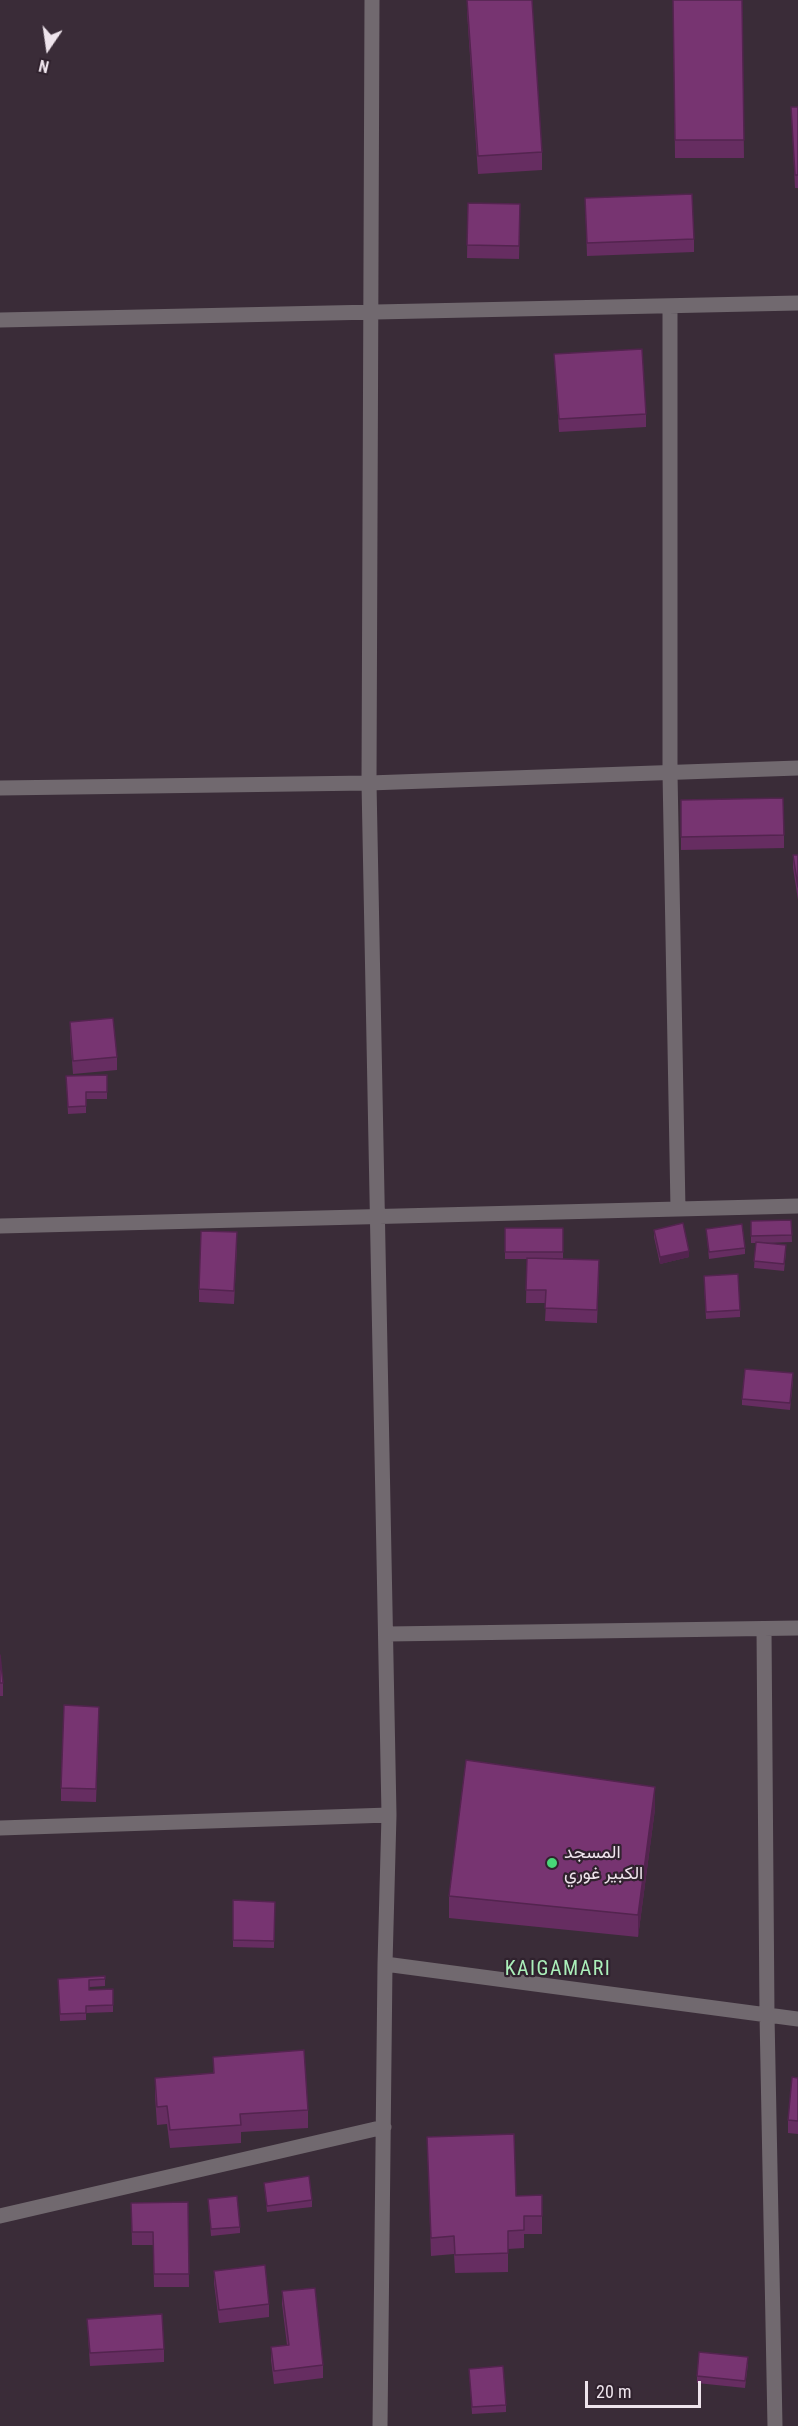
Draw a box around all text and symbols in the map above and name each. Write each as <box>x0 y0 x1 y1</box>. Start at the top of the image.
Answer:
north arrow <box>18 18 78 78</box>
text: N <box>37 56 51 76</box>
place label: المسجد الكبير غوري <box>564 1842 643 1884</box>
marker: المسجد الكبير غوري <box>545 1856 559 1870</box>
district label: KAIGAMARI <box>505 1958 611 1982</box>
scale bar <box>588 2369 704 2407</box>
text: 20 m <box>596 2381 631 2402</box>

